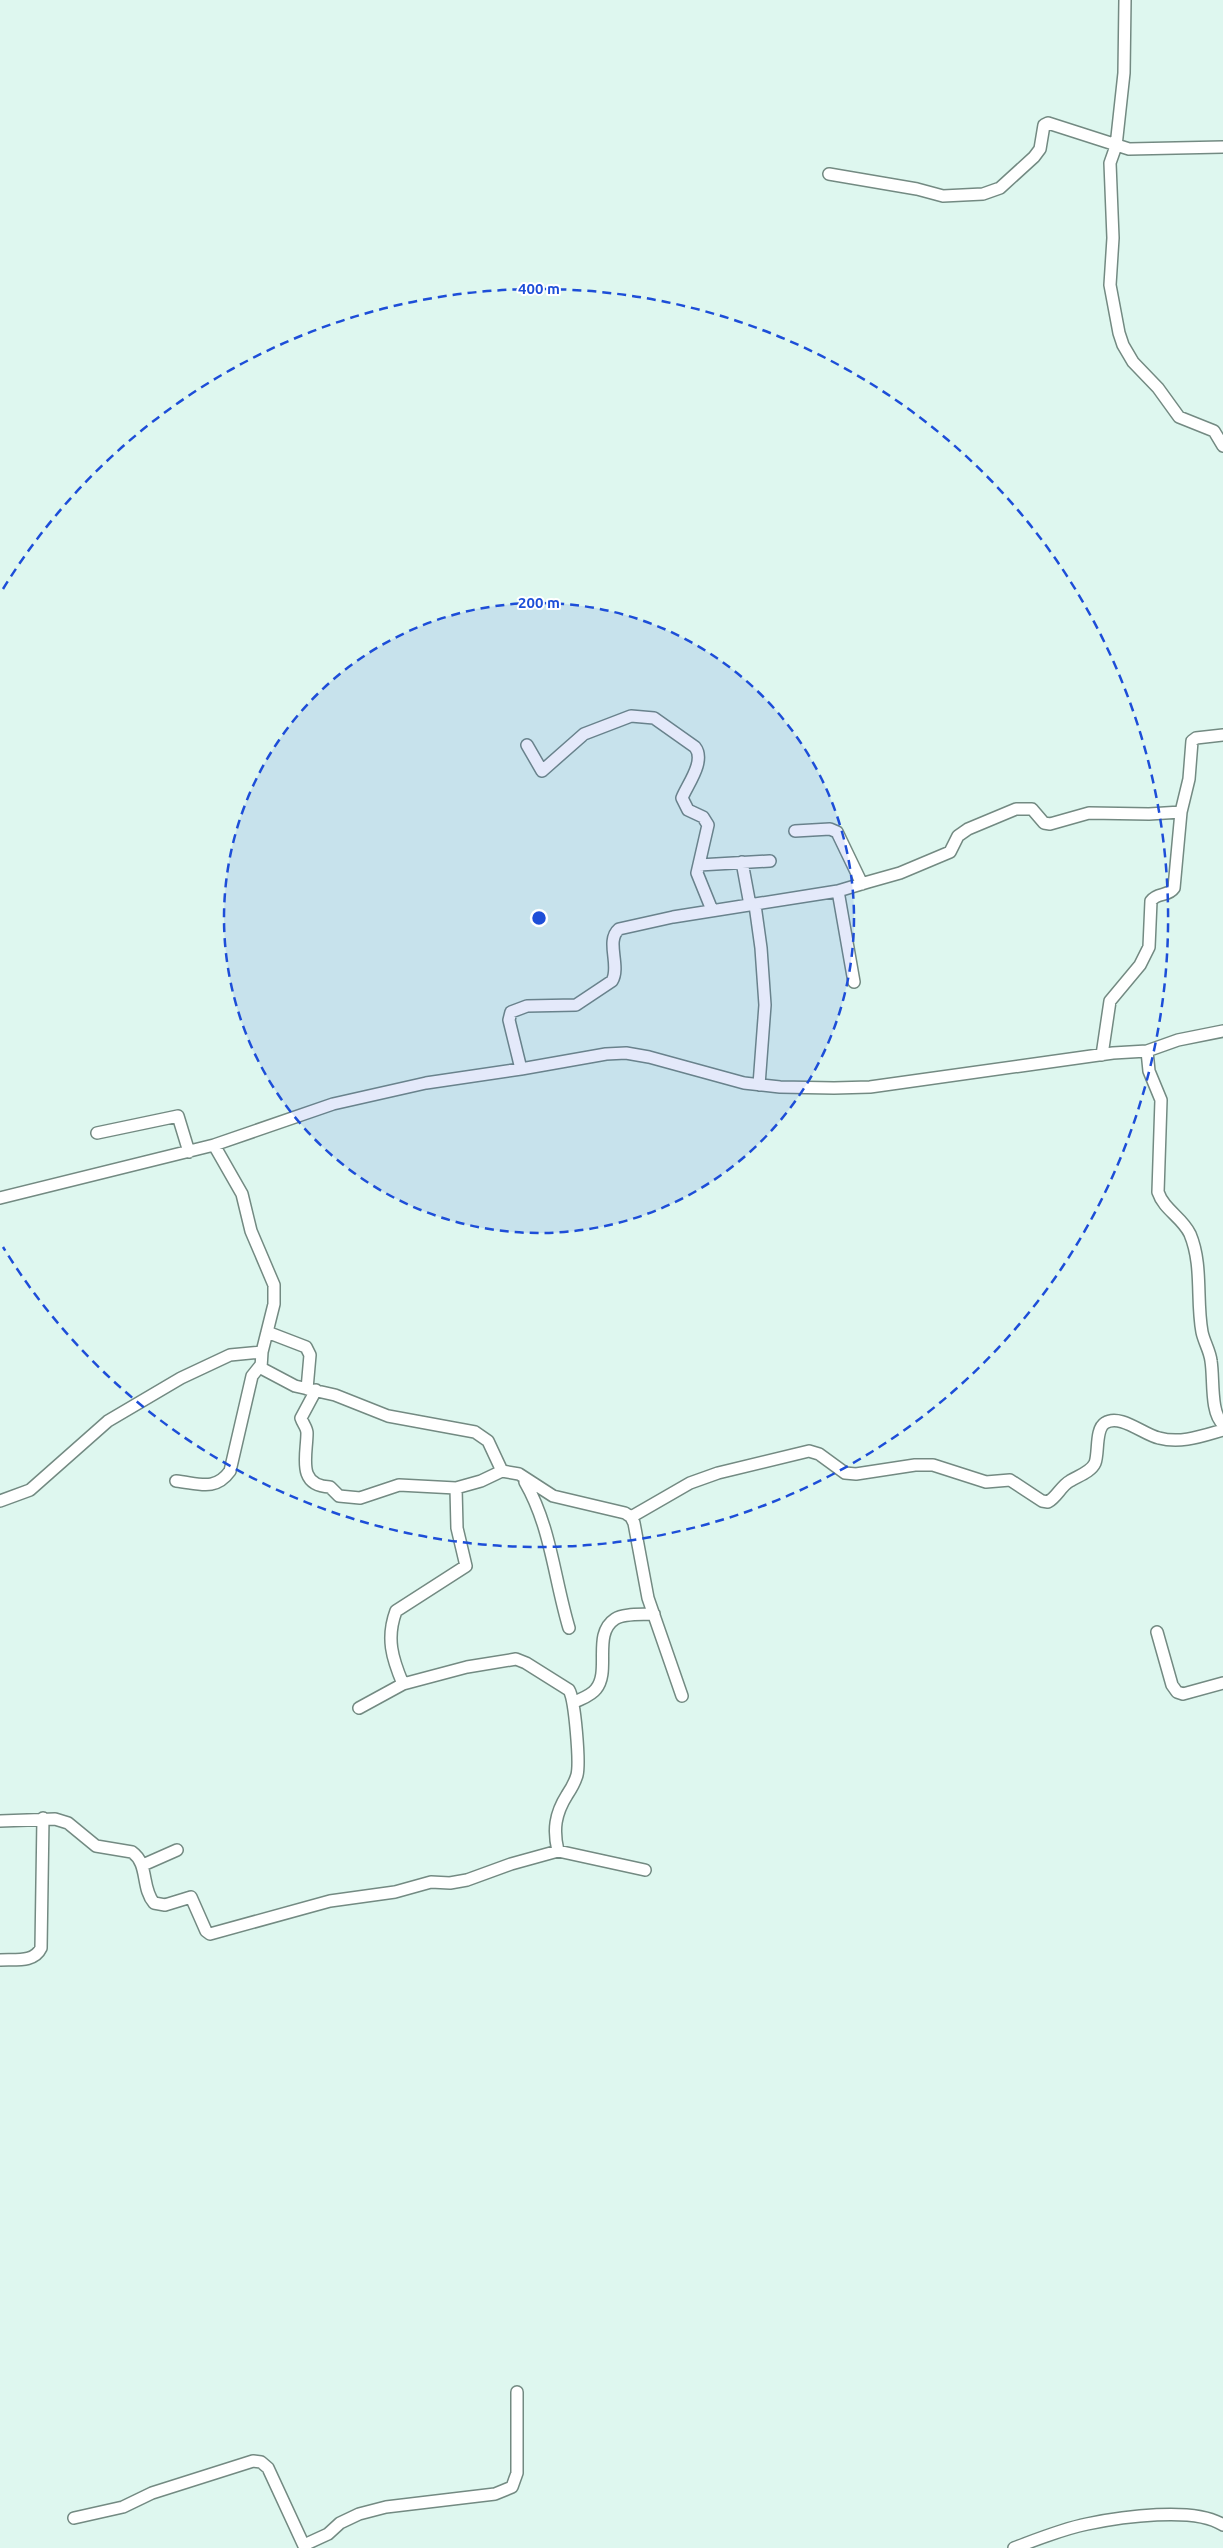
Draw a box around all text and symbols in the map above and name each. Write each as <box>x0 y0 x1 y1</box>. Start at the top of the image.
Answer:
text: 400 m <box>518 280 560 297</box>
text: 200 m <box>518 594 560 611</box>
centre of rings <box>530 909 548 927</box>

